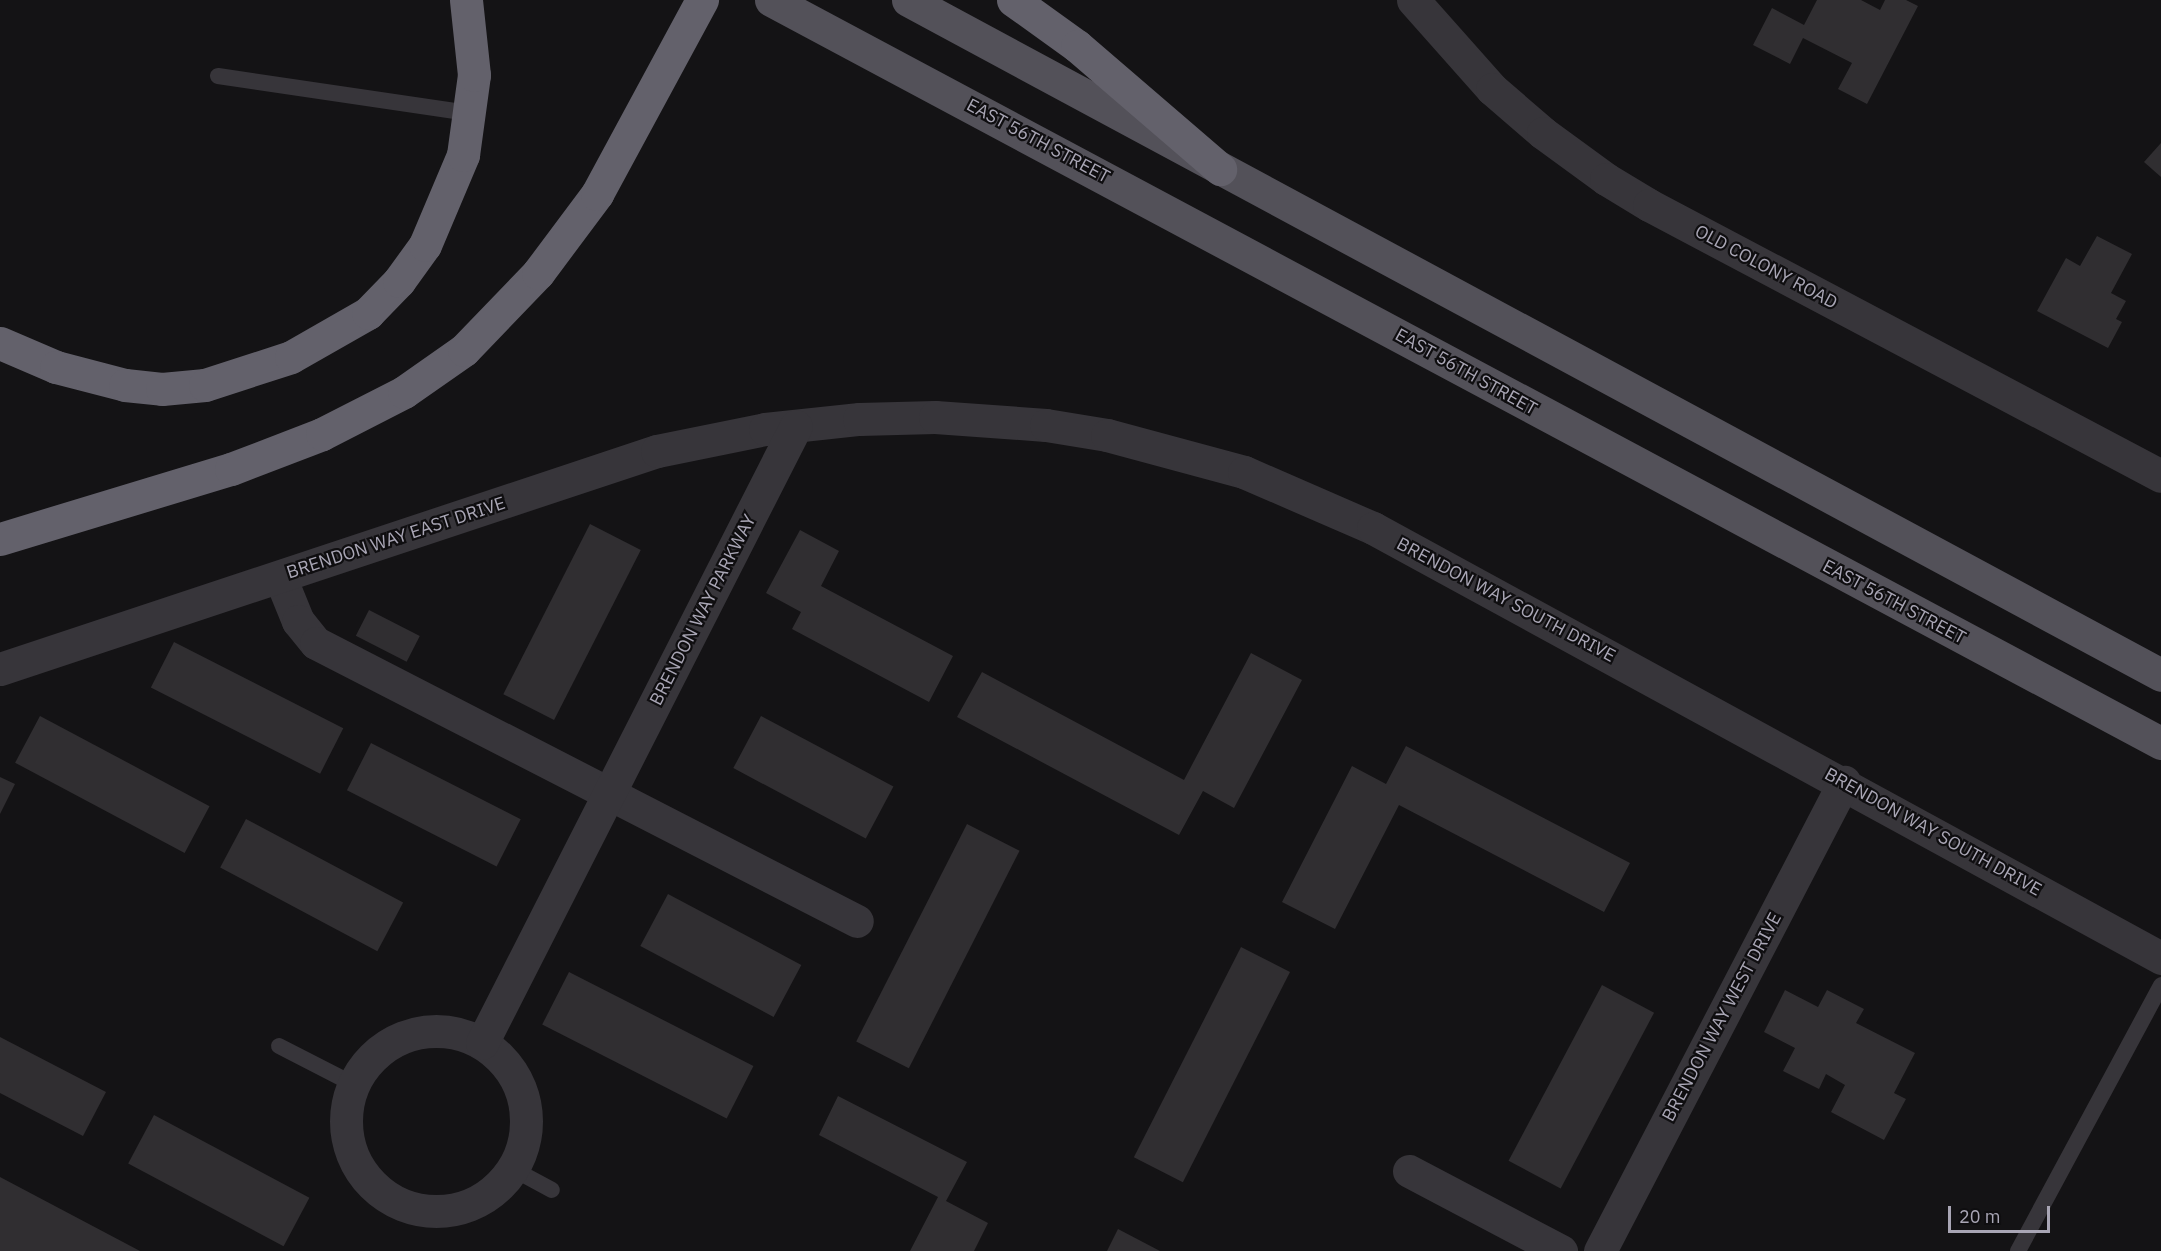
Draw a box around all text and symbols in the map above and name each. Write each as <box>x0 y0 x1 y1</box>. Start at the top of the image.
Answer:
street label: EAST 56TH STREET <box>963 94 1113 188</box>
street label: OLD COLONY ROAD <box>1691 220 1841 314</box>
street label: EAST 56TH STREET <box>1391 324 1541 420</box>
street label: BRENDON WAY EAST DRIVE <box>284 492 508 584</box>
street label: BRENDON WAY PARKWAY <box>645 511 761 709</box>
street label: BRENDON WAY SOUTH DRIVE <box>1393 533 1619 667</box>
street label: EAST 56TH STREET <box>1819 555 1969 649</box>
street label: BRENDON WAY SOUTH DRIVE <box>1821 763 2045 901</box>
street label: BRENDON WAY WEST DRIVE <box>1658 909 1786 1125</box>
scale bar <box>1951 1194 2053 1232</box>
text: 20 m <box>1959 1205 2001 1228</box>

